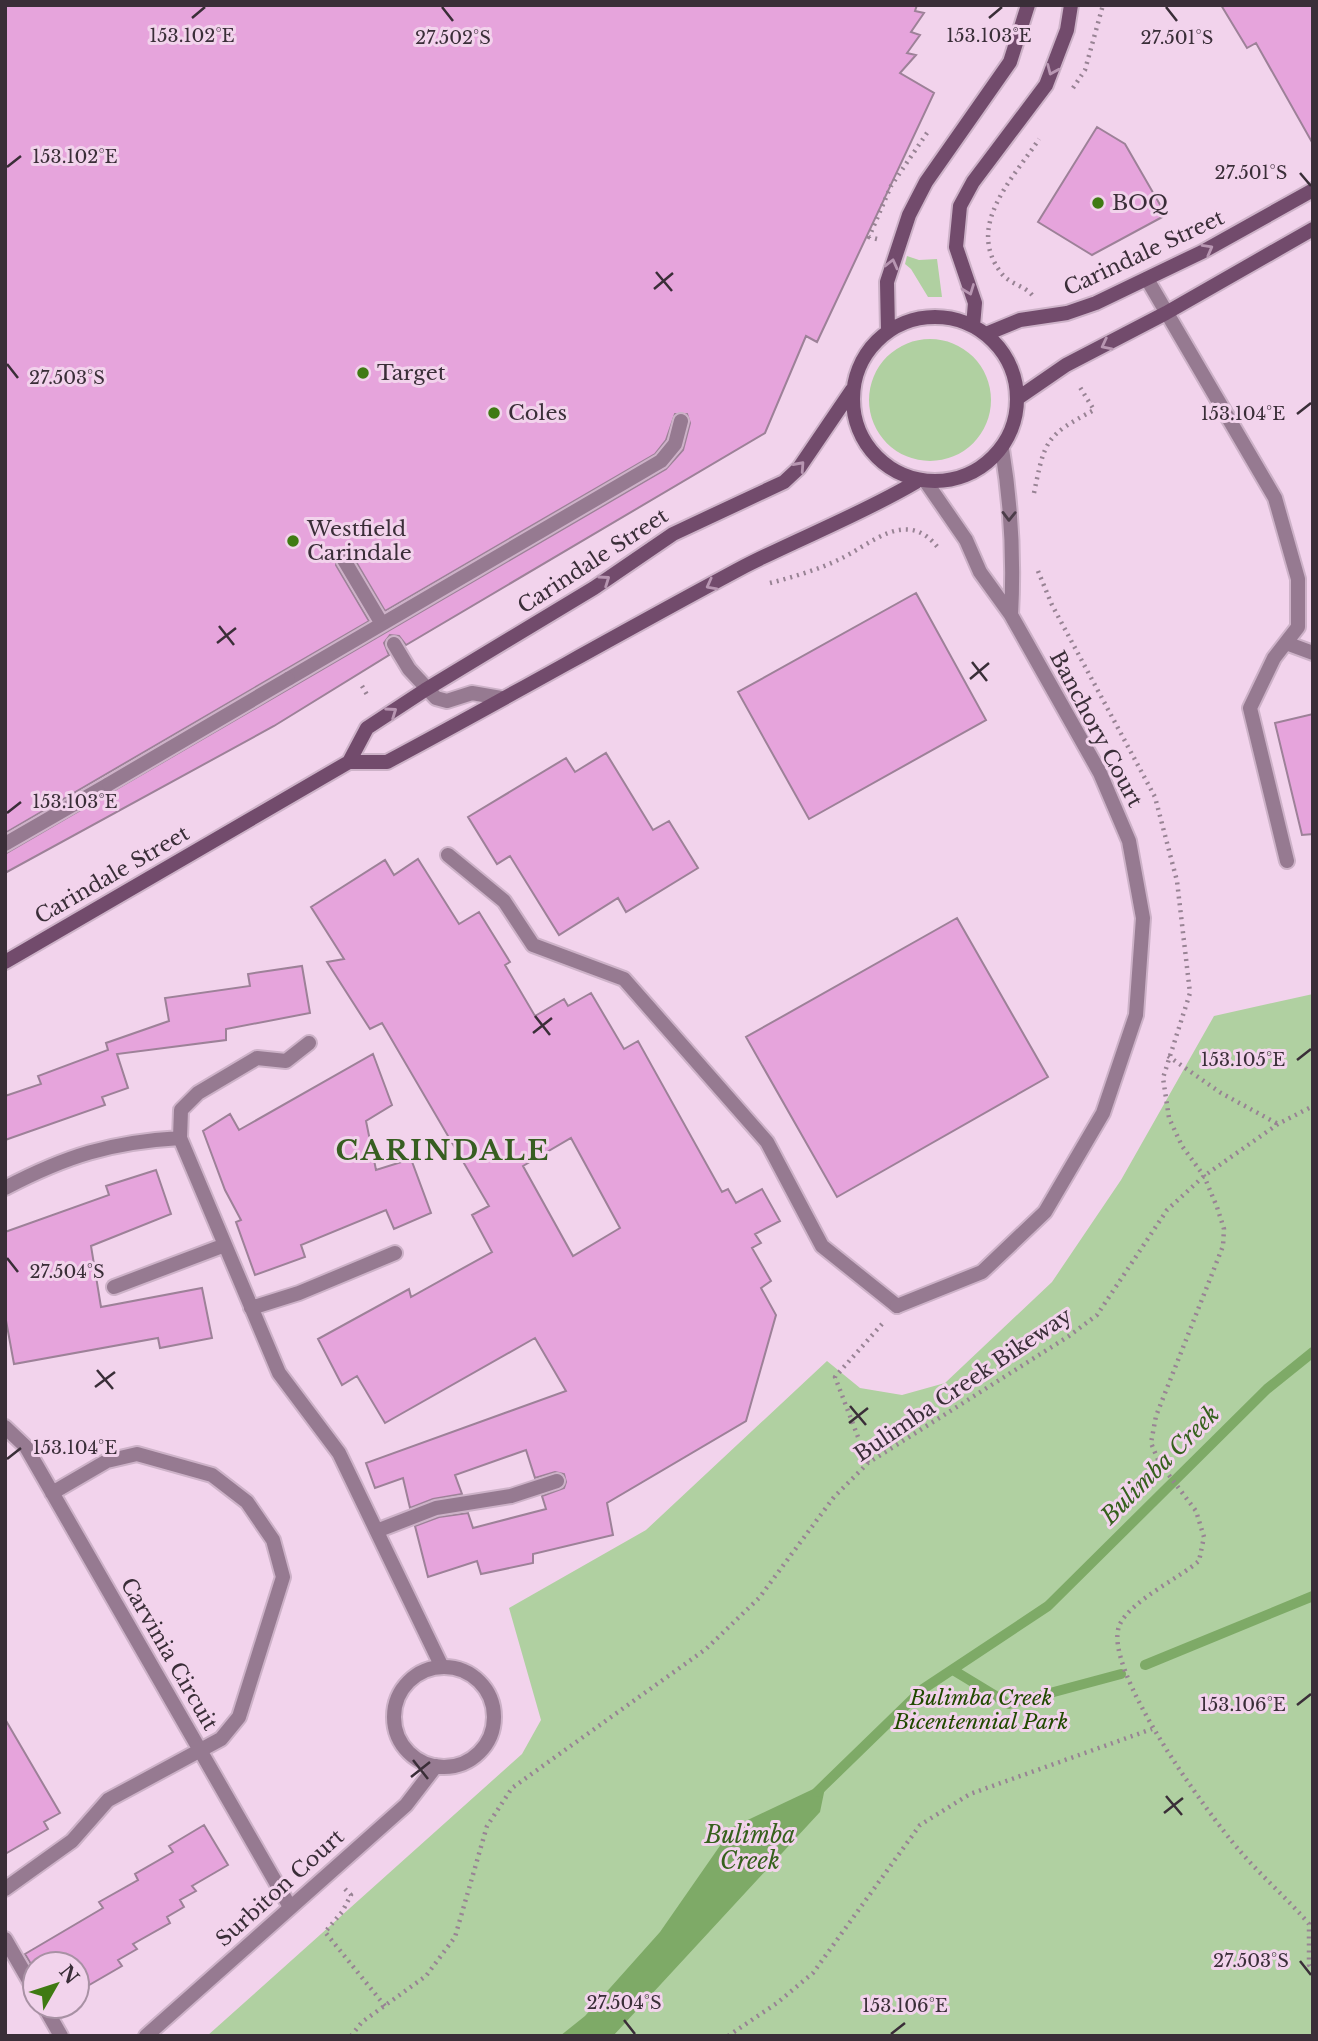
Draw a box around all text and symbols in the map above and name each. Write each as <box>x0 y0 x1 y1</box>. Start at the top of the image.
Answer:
text: 153.102°E <box>149 25 235 47</box>
text: 153.103°E <box>946 25 1032 47</box>
text: 27.502°S <box>415 27 491 49</box>
text: 27.501°S <box>1141 27 1213 49</box>
one-way arrow <box>1046 63 1060 76</box>
text: 153.102°E <box>32 146 118 168</box>
text: 27.501°S <box>1215 162 1287 184</box>
place label: BOQ <box>1112 190 1168 216</box>
marker: BOQ <box>1090 195 1106 211</box>
street label: Carindale Street <box>1060 204 1228 302</box>
one-way arrow <box>1200 244 1213 257</box>
one-way arrow <box>884 258 898 270</box>
one-way arrow <box>961 283 975 295</box>
one-way arrow <box>1101 336 1113 350</box>
place label: Target <box>377 360 446 386</box>
marker: Target <box>355 365 371 381</box>
text: 27.503°S <box>29 367 105 389</box>
place label: Coles <box>508 400 567 426</box>
text: 153.104°E <box>1201 403 1285 425</box>
marker: Coles <box>486 405 502 421</box>
one-way arrow <box>792 461 804 474</box>
street label: Carindale Street <box>513 503 673 619</box>
one-way arrow <box>1001 511 1016 522</box>
place label: Westfield Carindale <box>306 516 412 566</box>
marker: Westfield Carindale <box>285 533 301 549</box>
one-way arrow <box>597 576 610 588</box>
one-way arrow <box>705 577 718 590</box>
street label: Banchory Court <box>1044 646 1148 812</box>
one-way arrow <box>384 708 397 720</box>
text: 153.103°E <box>32 791 118 813</box>
street label: Carindale Street <box>30 820 194 930</box>
text: 153.105°E <box>1201 1049 1285 1071</box>
district label: CARINDALE <box>336 1133 550 1168</box>
text: 27.504°S <box>30 1261 105 1283</box>
street label: Bulimba Creek Bikeway <box>849 1302 1077 1468</box>
water label: Bulimba Creek <box>1094 1400 1225 1531</box>
text: 153.104°E <box>33 1437 117 1459</box>
street label: Carvinia Circuit <box>115 1573 223 1735</box>
park label: Bulimba Creek Bicentennial Park <box>893 1685 1068 1735</box>
text: 153.106°E <box>1200 1694 1286 1716</box>
water label: Bulimba Creek <box>704 1821 795 1875</box>
street label: Surbiton Court <box>211 1824 349 1952</box>
north arrow <box>21 1950 91 2020</box>
text: 27.503°S <box>1213 1950 1289 1972</box>
text: N <box>54 1960 83 1989</box>
text: 27.504°S <box>587 1992 662 2014</box>
text: 153.106°E <box>862 1995 948 2017</box>

